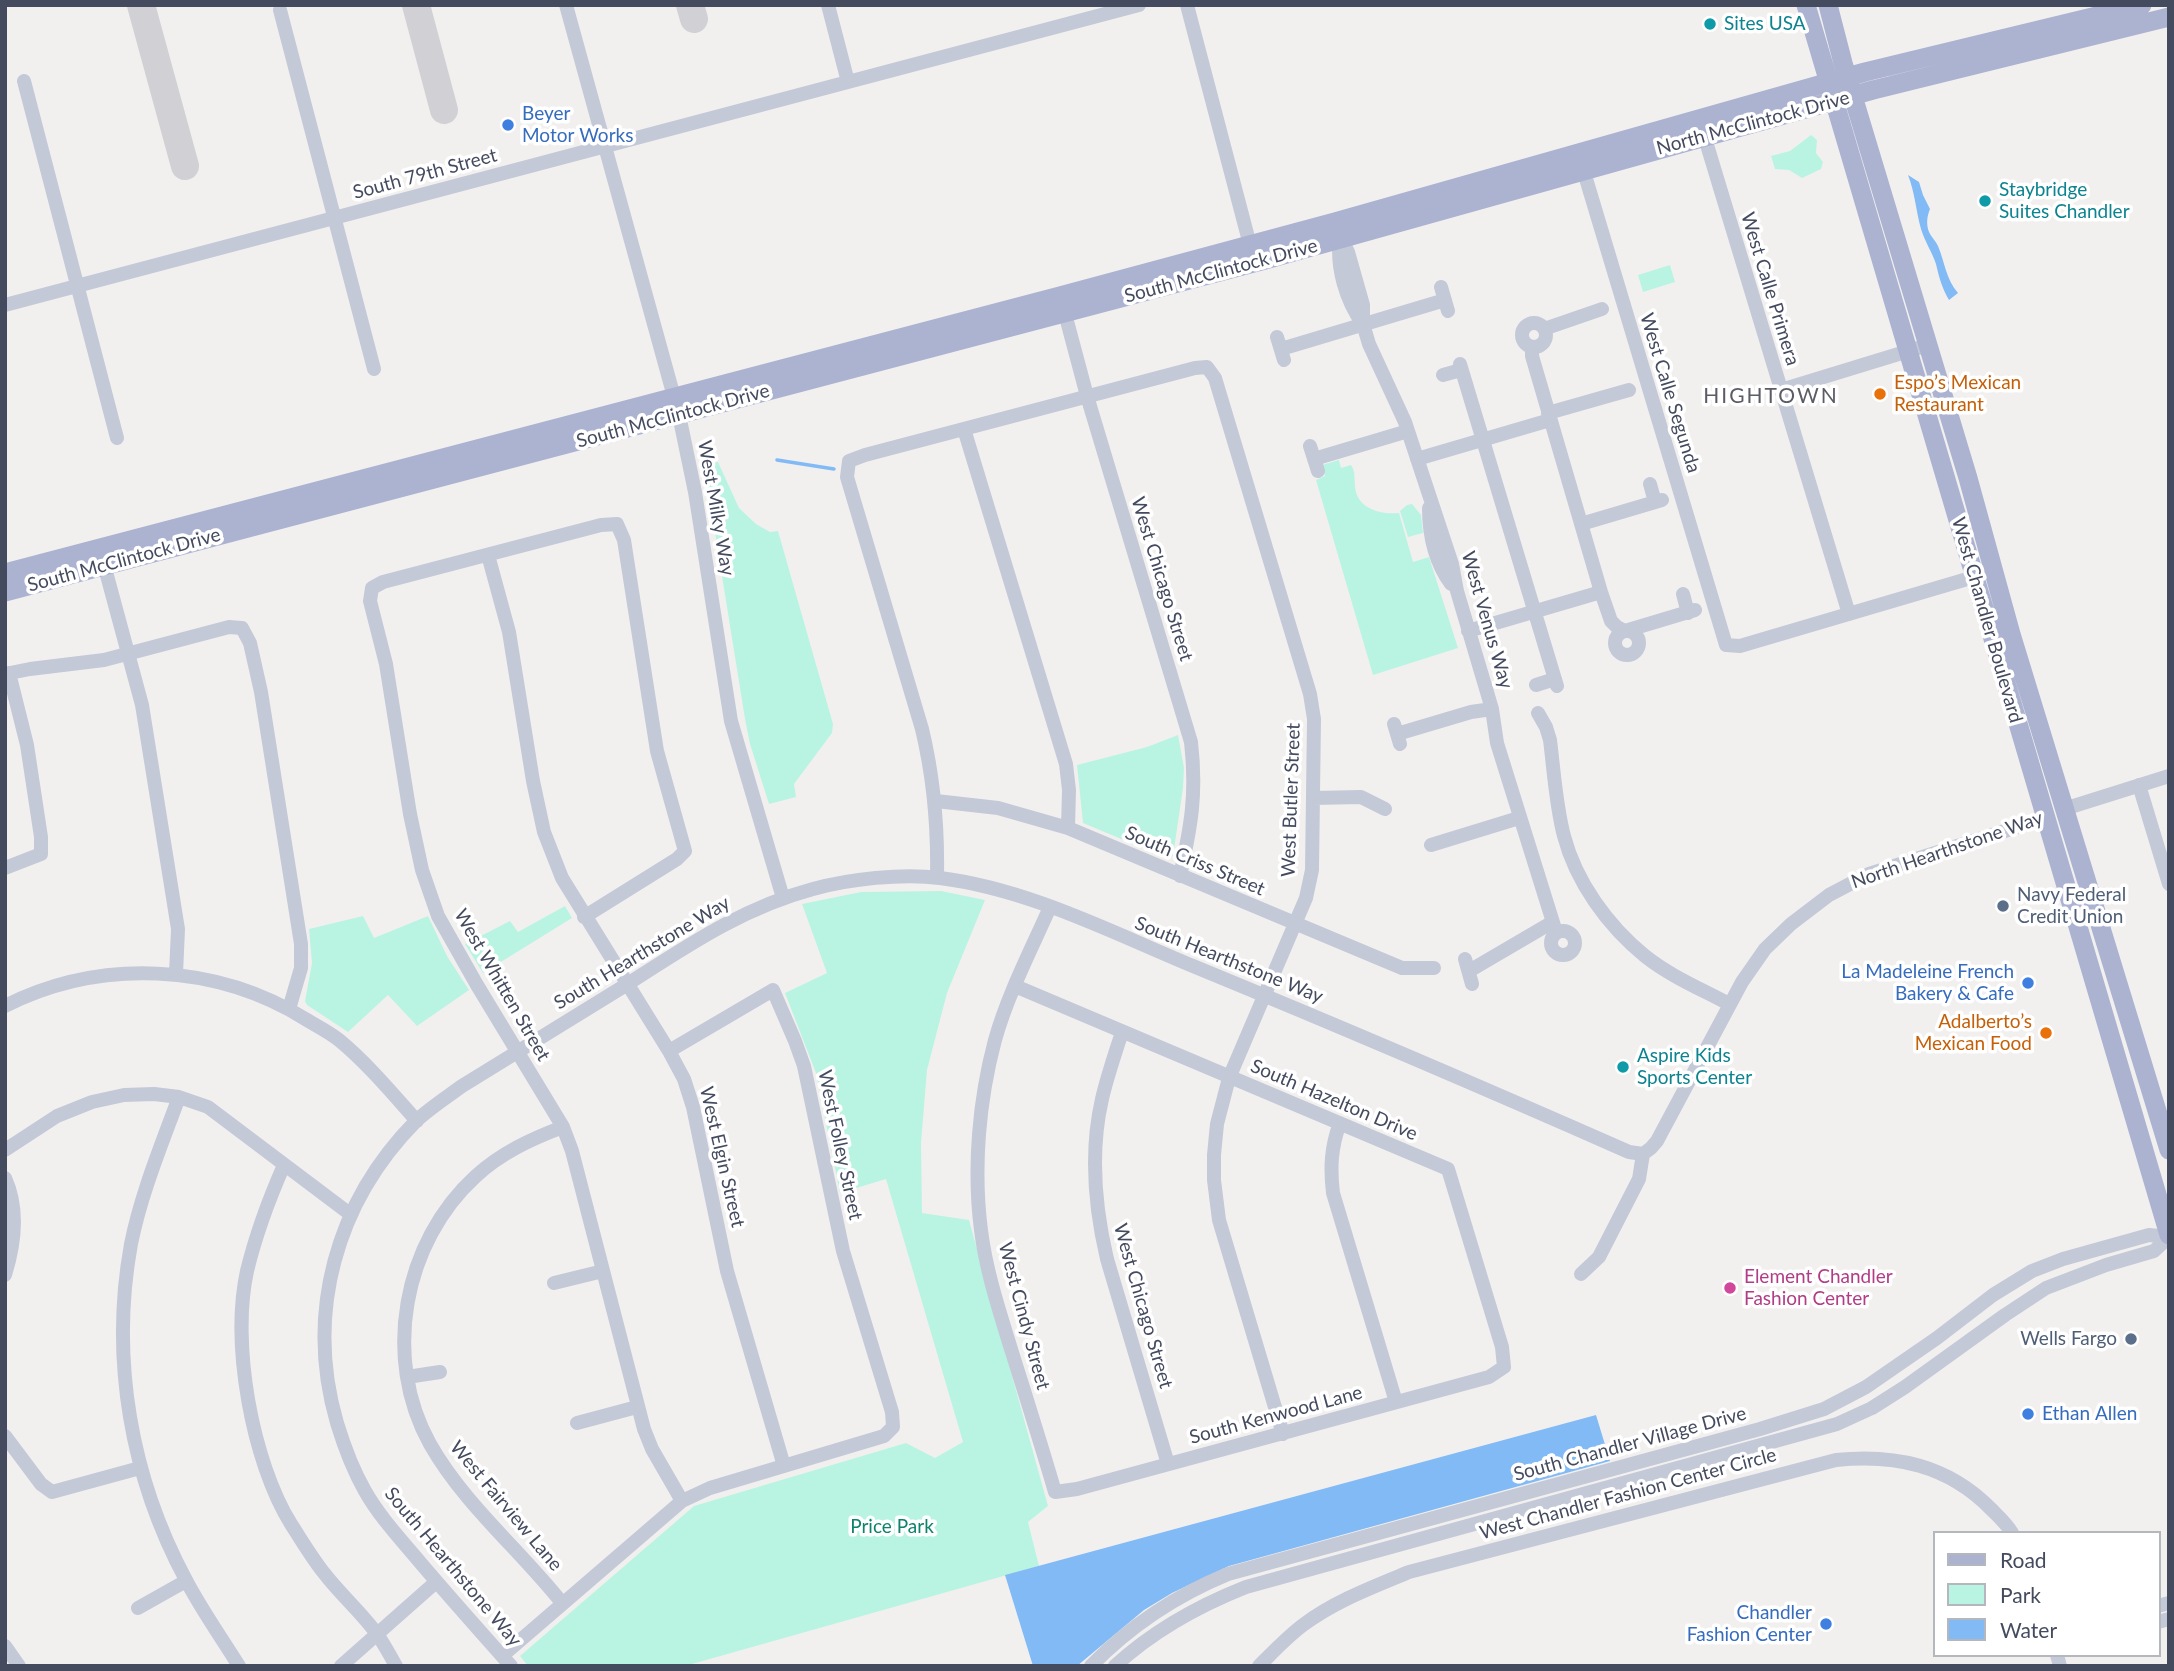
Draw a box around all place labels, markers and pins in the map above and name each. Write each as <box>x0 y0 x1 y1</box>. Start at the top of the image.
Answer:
place label: Sites USA <box>1724 13 1806 35</box>
marker: Sites USA <box>1702 16 1718 32</box>
place label: Beyer Motor Works <box>522 103 633 147</box>
marker: Beyer Motor Works <box>500 117 516 133</box>
place label: Staybridge Suites Chandler <box>1999 179 2130 223</box>
marker: Staybridge Suites Chandler <box>1977 193 1993 209</box>
place label: Espo’s Mexican Restaurant <box>1894 372 2021 416</box>
marker: Espo’s Mexican Restaurant <box>1872 386 1888 402</box>
place label: Navy Federal Credit Union <box>2017 884 2126 928</box>
marker: Navy Federal Credit Union <box>1995 898 2011 914</box>
place label: La Madeleine French Bakery & Cafe <box>1841 961 2014 1005</box>
marker: La Madeleine French Bakery & Cafe <box>2020 975 2036 991</box>
place label: Adalberto’s Mexican Food <box>1915 1011 2032 1055</box>
marker: Adalberto’s Mexican Food <box>2038 1025 2054 1041</box>
place label: Aspire Kids Sports Center <box>1637 1045 1752 1089</box>
marker: Aspire Kids Sports Center <box>1615 1059 1631 1075</box>
place label: Element Chandler Fashion Center <box>1744 1266 1893 1310</box>
marker: Element Chandler Fashion Center <box>1722 1280 1738 1296</box>
place label: Wells Fargo <box>2020 1328 2117 1350</box>
marker: Wells Fargo <box>2123 1331 2139 1347</box>
place label: Ethan Allen <box>2042 1403 2137 1425</box>
marker: Ethan Allen <box>2020 1406 2036 1422</box>
place label: Chandler Fashion Center <box>1687 1602 1812 1646</box>
marker: Chandler Fashion Center <box>1818 1616 1834 1632</box>

